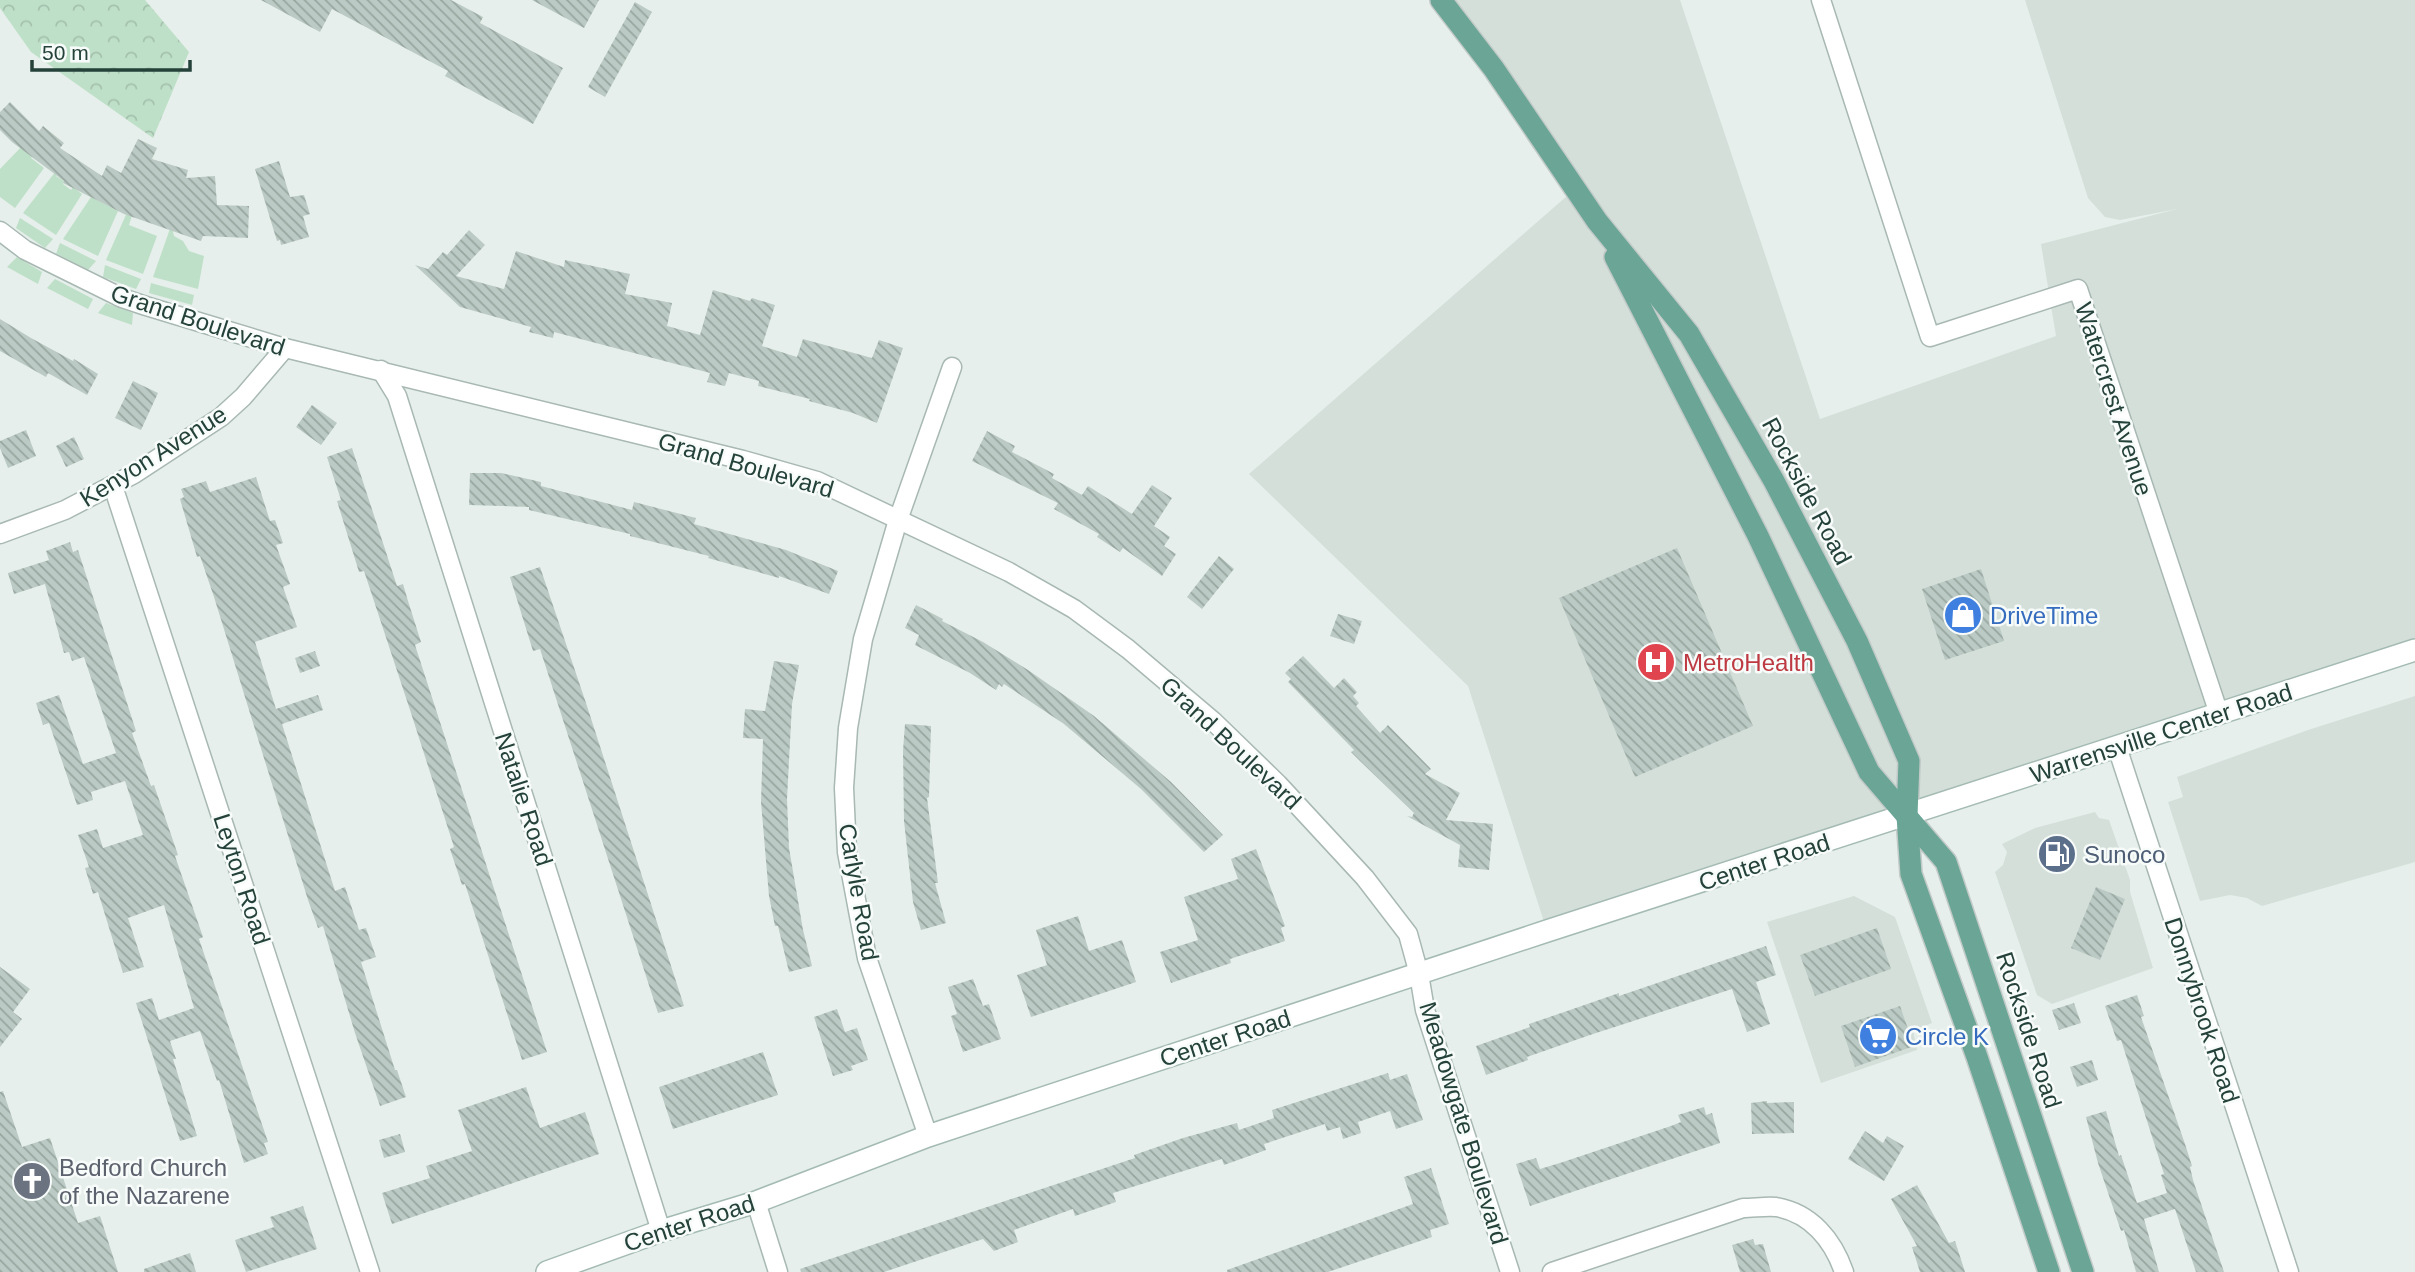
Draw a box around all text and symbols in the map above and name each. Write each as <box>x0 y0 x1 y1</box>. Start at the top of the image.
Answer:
scale bar <box>32 28 189 72</box>
text: 50 m <box>42 41 89 64</box>
street label: Grand Boulevard <box>108 279 288 361</box>
street label: Watercrest Avenue <box>2070 299 2158 499</box>
street label: Kenyon Avenue <box>75 400 231 512</box>
street label: Rockside Road <box>1757 413 1857 569</box>
street label: Grand Boulevard <box>655 427 837 503</box>
shop icon: DriveTime <box>1942 594 1984 636</box>
place label: DriveTime <box>1990 602 2098 629</box>
hospital icon: MetroHealth <box>1635 641 1677 683</box>
place label: MetroHealth <box>1683 649 1814 676</box>
street label: Grand Boulevard <box>1155 671 1307 815</box>
street label: Warrensville Center Road <box>2027 678 2295 788</box>
street label: Natalie Road <box>490 729 558 869</box>
street label: Leyton Road <box>208 810 276 948</box>
street label: Carlyle Road <box>834 821 884 963</box>
street label: Center Road <box>1695 828 1833 896</box>
fuel station icon: Sunoco <box>2036 833 2078 875</box>
place label: Sunoco <box>2084 841 2165 868</box>
street label: Donnybrook Road <box>2159 914 2245 1106</box>
street label: Rockside Road <box>1991 948 2067 1112</box>
street label: Meadowgate Boulevard <box>1414 998 1514 1248</box>
street label: Center Road <box>1156 1004 1294 1072</box>
supermarket icon: Circle K <box>1857 1015 1899 1057</box>
place label: Circle K <box>1905 1023 1989 1050</box>
place label: Bedford Church of the Nazarene <box>59 1154 230 1209</box>
church icon: Bedford Church of the Nazarene <box>11 1160 53 1202</box>
street label: Center Road <box>620 1189 758 1257</box>

